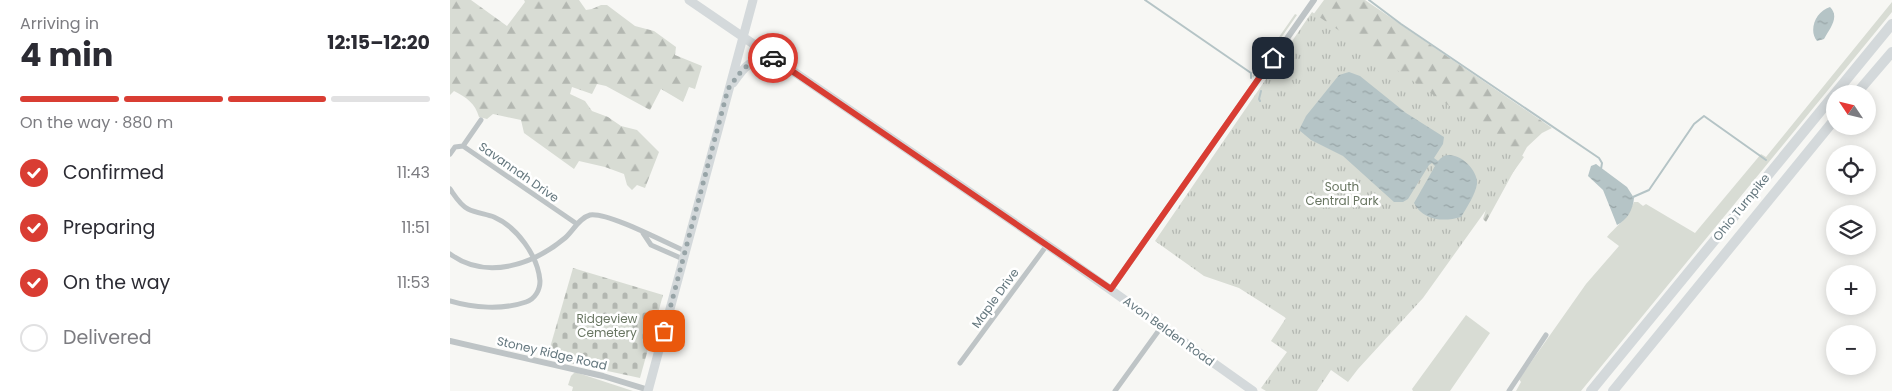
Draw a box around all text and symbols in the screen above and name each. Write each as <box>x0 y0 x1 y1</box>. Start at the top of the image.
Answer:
text: Arriving in <box>20 12 99 35</box>
text: 12:15–12:20 <box>327 29 430 56</box>
text: 4 min <box>20 32 113 77</box>
courier <box>748 33 798 83</box>
pin <box>1252 37 1294 79</box>
icon: car <box>759 44 787 72</box>
icon: home <box>1259 44 1287 72</box>
north arrow <box>1826 85 1876 135</box>
map controls <box>1826 85 1876 375</box>
text: On the way · 880 m <box>20 111 173 134</box>
street label: Savannah Drive <box>475 138 563 206</box>
button: locate <box>1826 145 1876 195</box>
icon: check <box>20 159 48 187</box>
text: Confirmed <box>63 159 164 186</box>
text: 11:43 <box>397 161 430 184</box>
street label: Ohio Turnpike <box>1709 170 1773 244</box>
park label: South Central Park <box>1305 178 1379 209</box>
button: layers <box>1826 205 1876 255</box>
icon: check <box>20 214 48 242</box>
text: Preparing <box>63 214 155 241</box>
text: 11:51 <box>401 216 430 239</box>
street label: Maple Drive <box>967 265 1023 331</box>
button: + <box>1826 265 1876 315</box>
icon: check <box>20 269 48 297</box>
text: On the way <box>63 269 170 296</box>
text: 11:53 <box>397 271 430 294</box>
street label: Avon Belden Road <box>1120 292 1218 370</box>
park label: Ridgeview Cemetery <box>577 310 638 341</box>
pin <box>643 310 685 352</box>
icon: bag <box>650 317 678 345</box>
text: Delivered <box>63 324 152 351</box>
button: − <box>1826 325 1876 375</box>
street label: Stoney Ridge Road <box>495 332 609 374</box>

